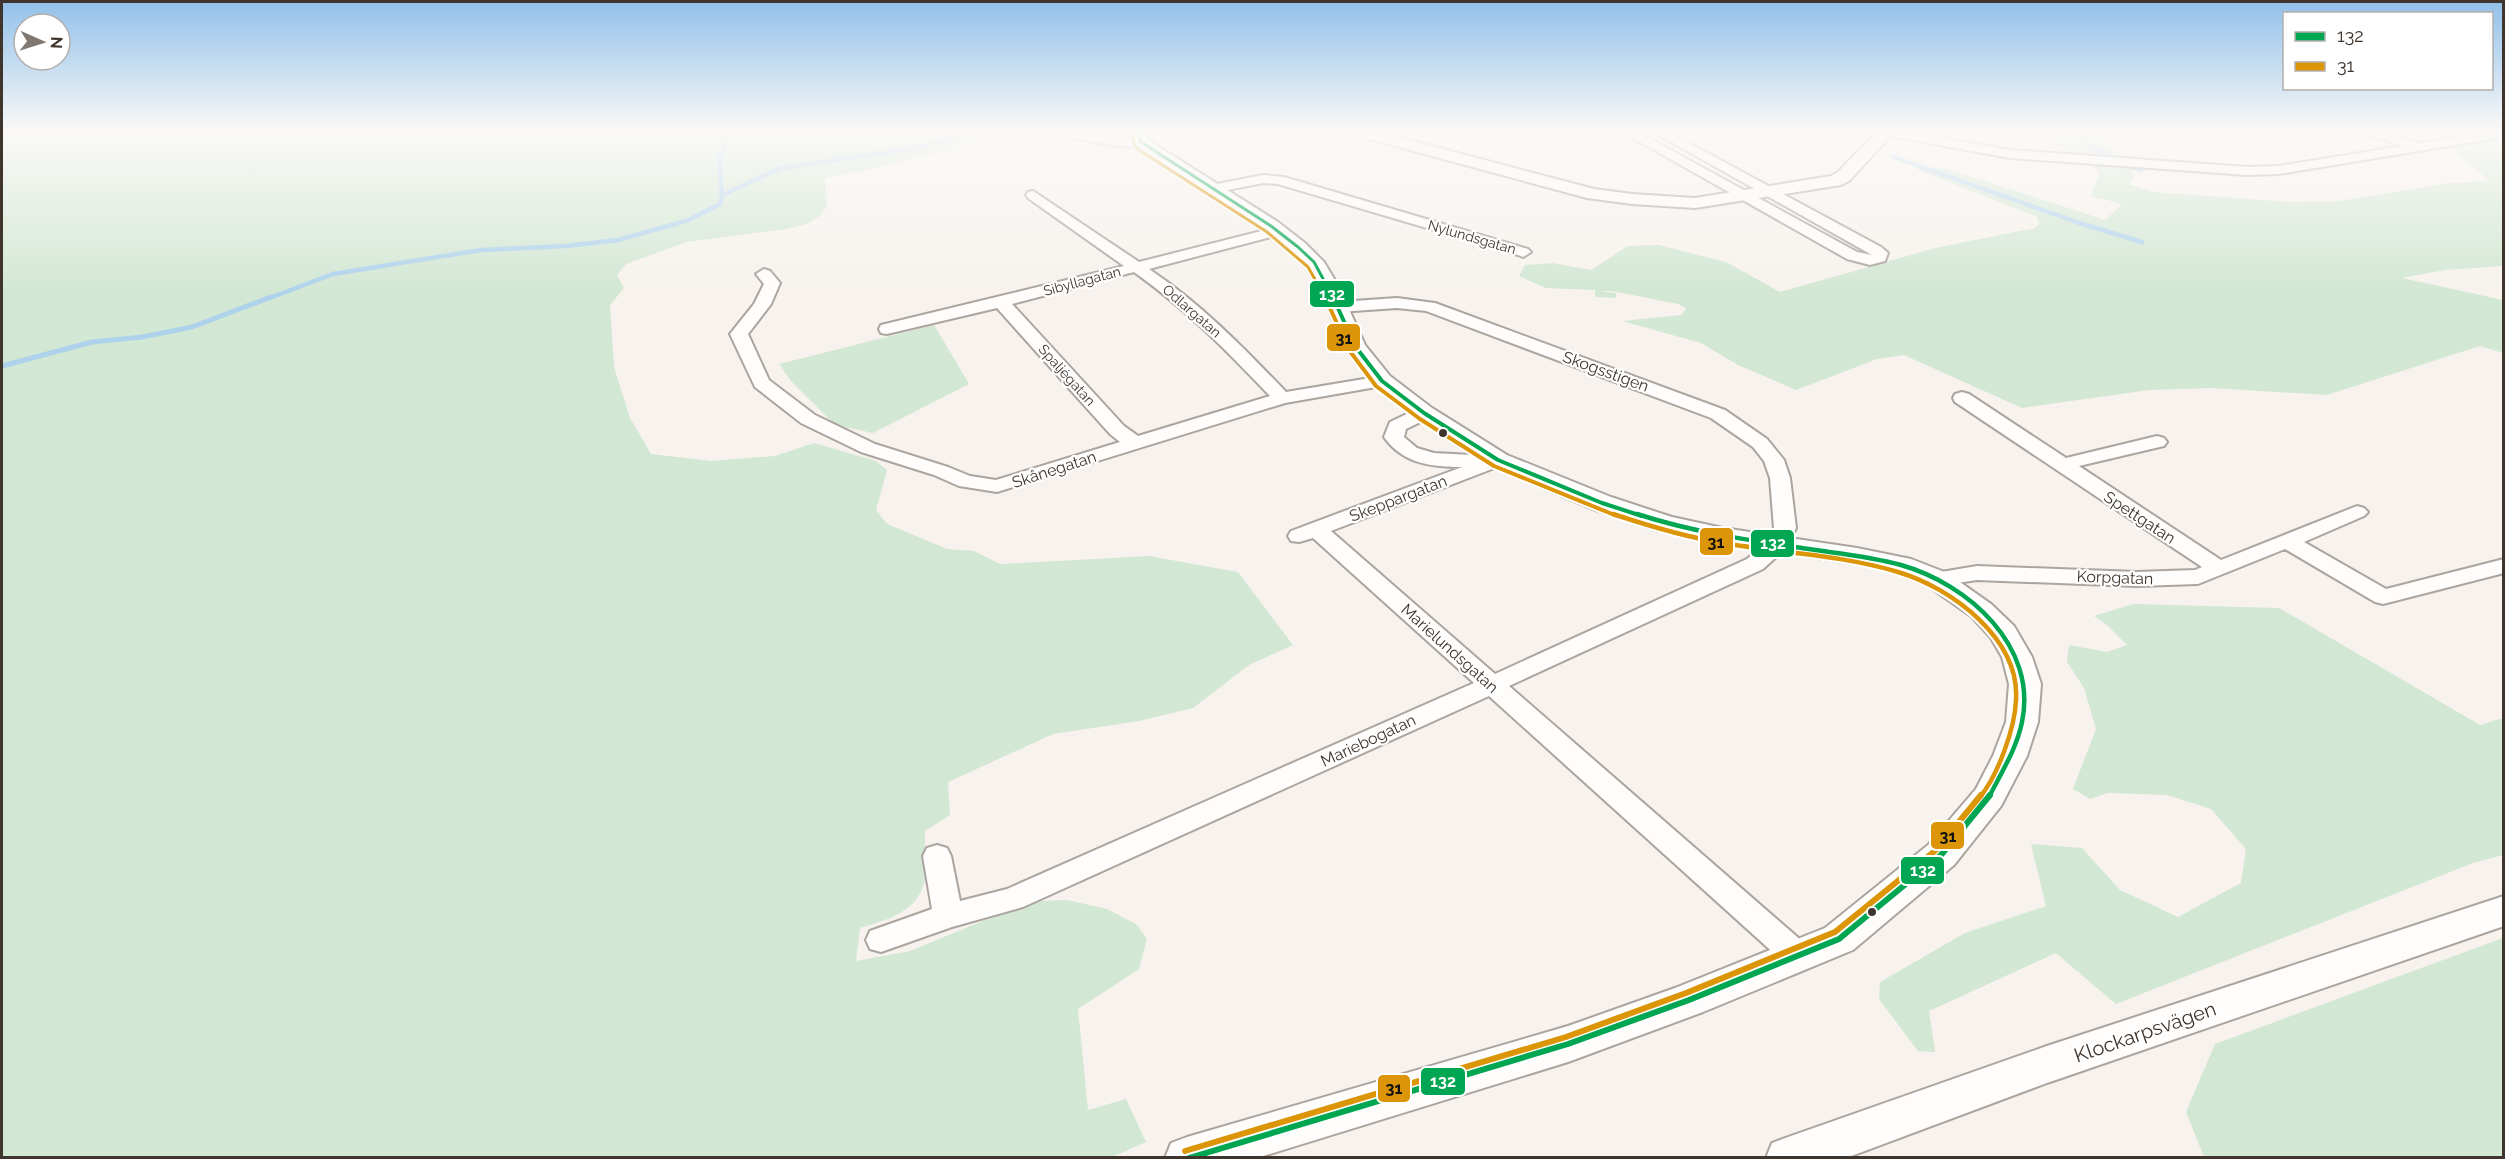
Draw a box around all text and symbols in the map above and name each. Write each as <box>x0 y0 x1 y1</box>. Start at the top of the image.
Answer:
north arrow <box>12 12 72 72</box>
legend <box>2283 12 2493 90</box>
text: 132 <box>2337 25 2364 46</box>
text: N <box>47 36 66 49</box>
text: 31 <box>2337 55 2355 76</box>
street label: Nylundsgatan <box>1426 217 1518 257</box>
street label: Sibyllagatan <box>1042 263 1122 299</box>
line badge: 132 <box>1309 280 1355 308</box>
street label: Odlargatan <box>1160 281 1224 341</box>
text: 132 <box>1319 285 1345 304</box>
line badge: 31 <box>1326 323 1361 352</box>
text: 31 <box>1336 329 1353 348</box>
street label: Spaljégatan <box>1035 341 1099 409</box>
street label: Skogsstigen <box>1560 347 1651 396</box>
unlabelled marker <box>1437 427 1449 439</box>
street label: Skånegatan <box>1010 447 1099 492</box>
street label: Skeppargatan <box>1347 471 1450 526</box>
street label: Spettgatan <box>2100 487 2179 548</box>
line badge: 31 <box>1699 527 1734 556</box>
line badge: 132 <box>1750 529 1795 558</box>
text: 31 <box>1708 533 1725 552</box>
text: 132 <box>1760 534 1786 553</box>
street label: Korpgatan <box>2076 567 2154 588</box>
street label: Marielundsgatan <box>1397 600 1502 697</box>
street label: Mariebogatan <box>1318 710 1419 771</box>
line badge: 31 <box>1930 821 1965 850</box>
text: 31 <box>1940 827 1957 846</box>
line badge: 132 <box>1900 856 1945 885</box>
text: 132 <box>1910 861 1936 880</box>
unlabelled marker <box>1866 906 1878 918</box>
street label: Klockarpsvägen <box>2071 996 2219 1068</box>
line badge: 132 <box>1420 1067 1466 1096</box>
text: 132 <box>1430 1072 1456 1091</box>
line badge: 31 <box>1377 1074 1411 1103</box>
text: 31 <box>1386 1079 1403 1098</box>

